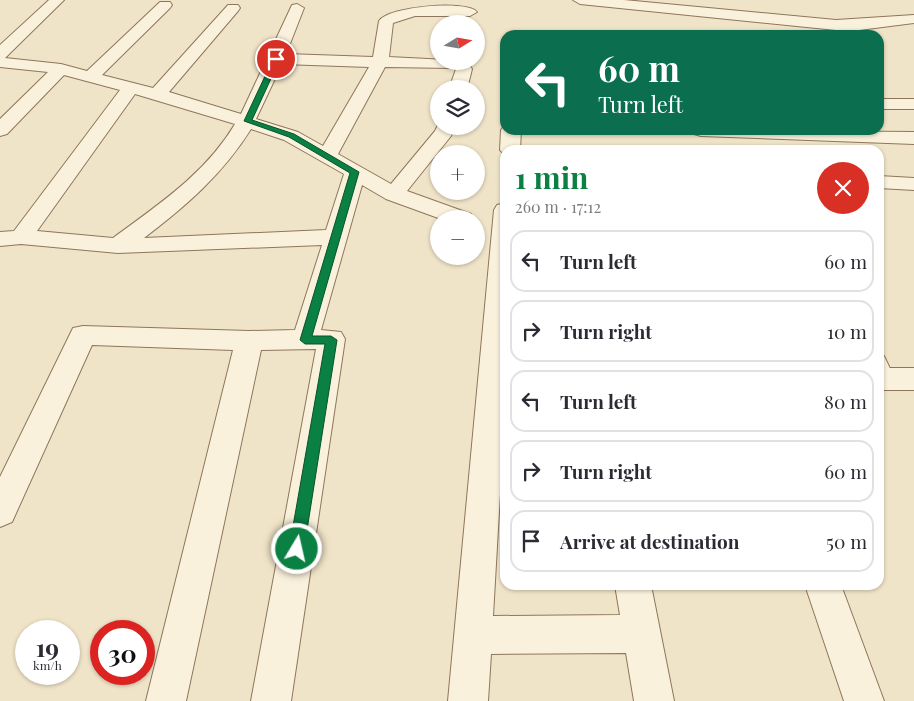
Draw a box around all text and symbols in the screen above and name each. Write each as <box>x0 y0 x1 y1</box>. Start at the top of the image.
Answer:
north arrow <box>430 15 485 70</box>
map controls <box>430 15 485 265</box>
pin <box>255 38 297 80</box>
text: 60 m <box>598 44 680 91</box>
icon: arrive <box>262 45 290 73</box>
icon: left <box>515 50 580 115</box>
button: layers <box>430 80 485 135</box>
text: Turn left <box>598 89 683 119</box>
button: + <box>430 145 485 200</box>
text: 1 min <box>515 157 589 197</box>
button: close <box>817 162 869 214</box>
text: 260 m · 17:12 <box>515 196 601 217</box>
button: − <box>430 210 485 265</box>
icon: left <box>517 247 545 275</box>
text: Turn left <box>560 248 637 274</box>
text: 60 m <box>824 248 867 274</box>
icon: right <box>517 317 545 345</box>
text: Turn right <box>560 318 652 344</box>
text: 10 m <box>827 318 867 344</box>
icon: left <box>517 387 545 415</box>
text: Turn left <box>560 388 637 414</box>
text: 80 m <box>824 388 867 414</box>
icon: right <box>517 457 545 485</box>
text: Turn right <box>560 458 652 484</box>
text: 60 m <box>824 458 867 484</box>
position arrow <box>270 522 322 574</box>
icon: arrive <box>517 527 545 555</box>
text: Arrive at destination <box>560 528 740 554</box>
text: 50 m <box>826 528 867 554</box>
speed limit sign: 30 <box>90 620 155 685</box>
text: 19 <box>36 630 59 663</box>
text: km/h <box>33 657 62 673</box>

